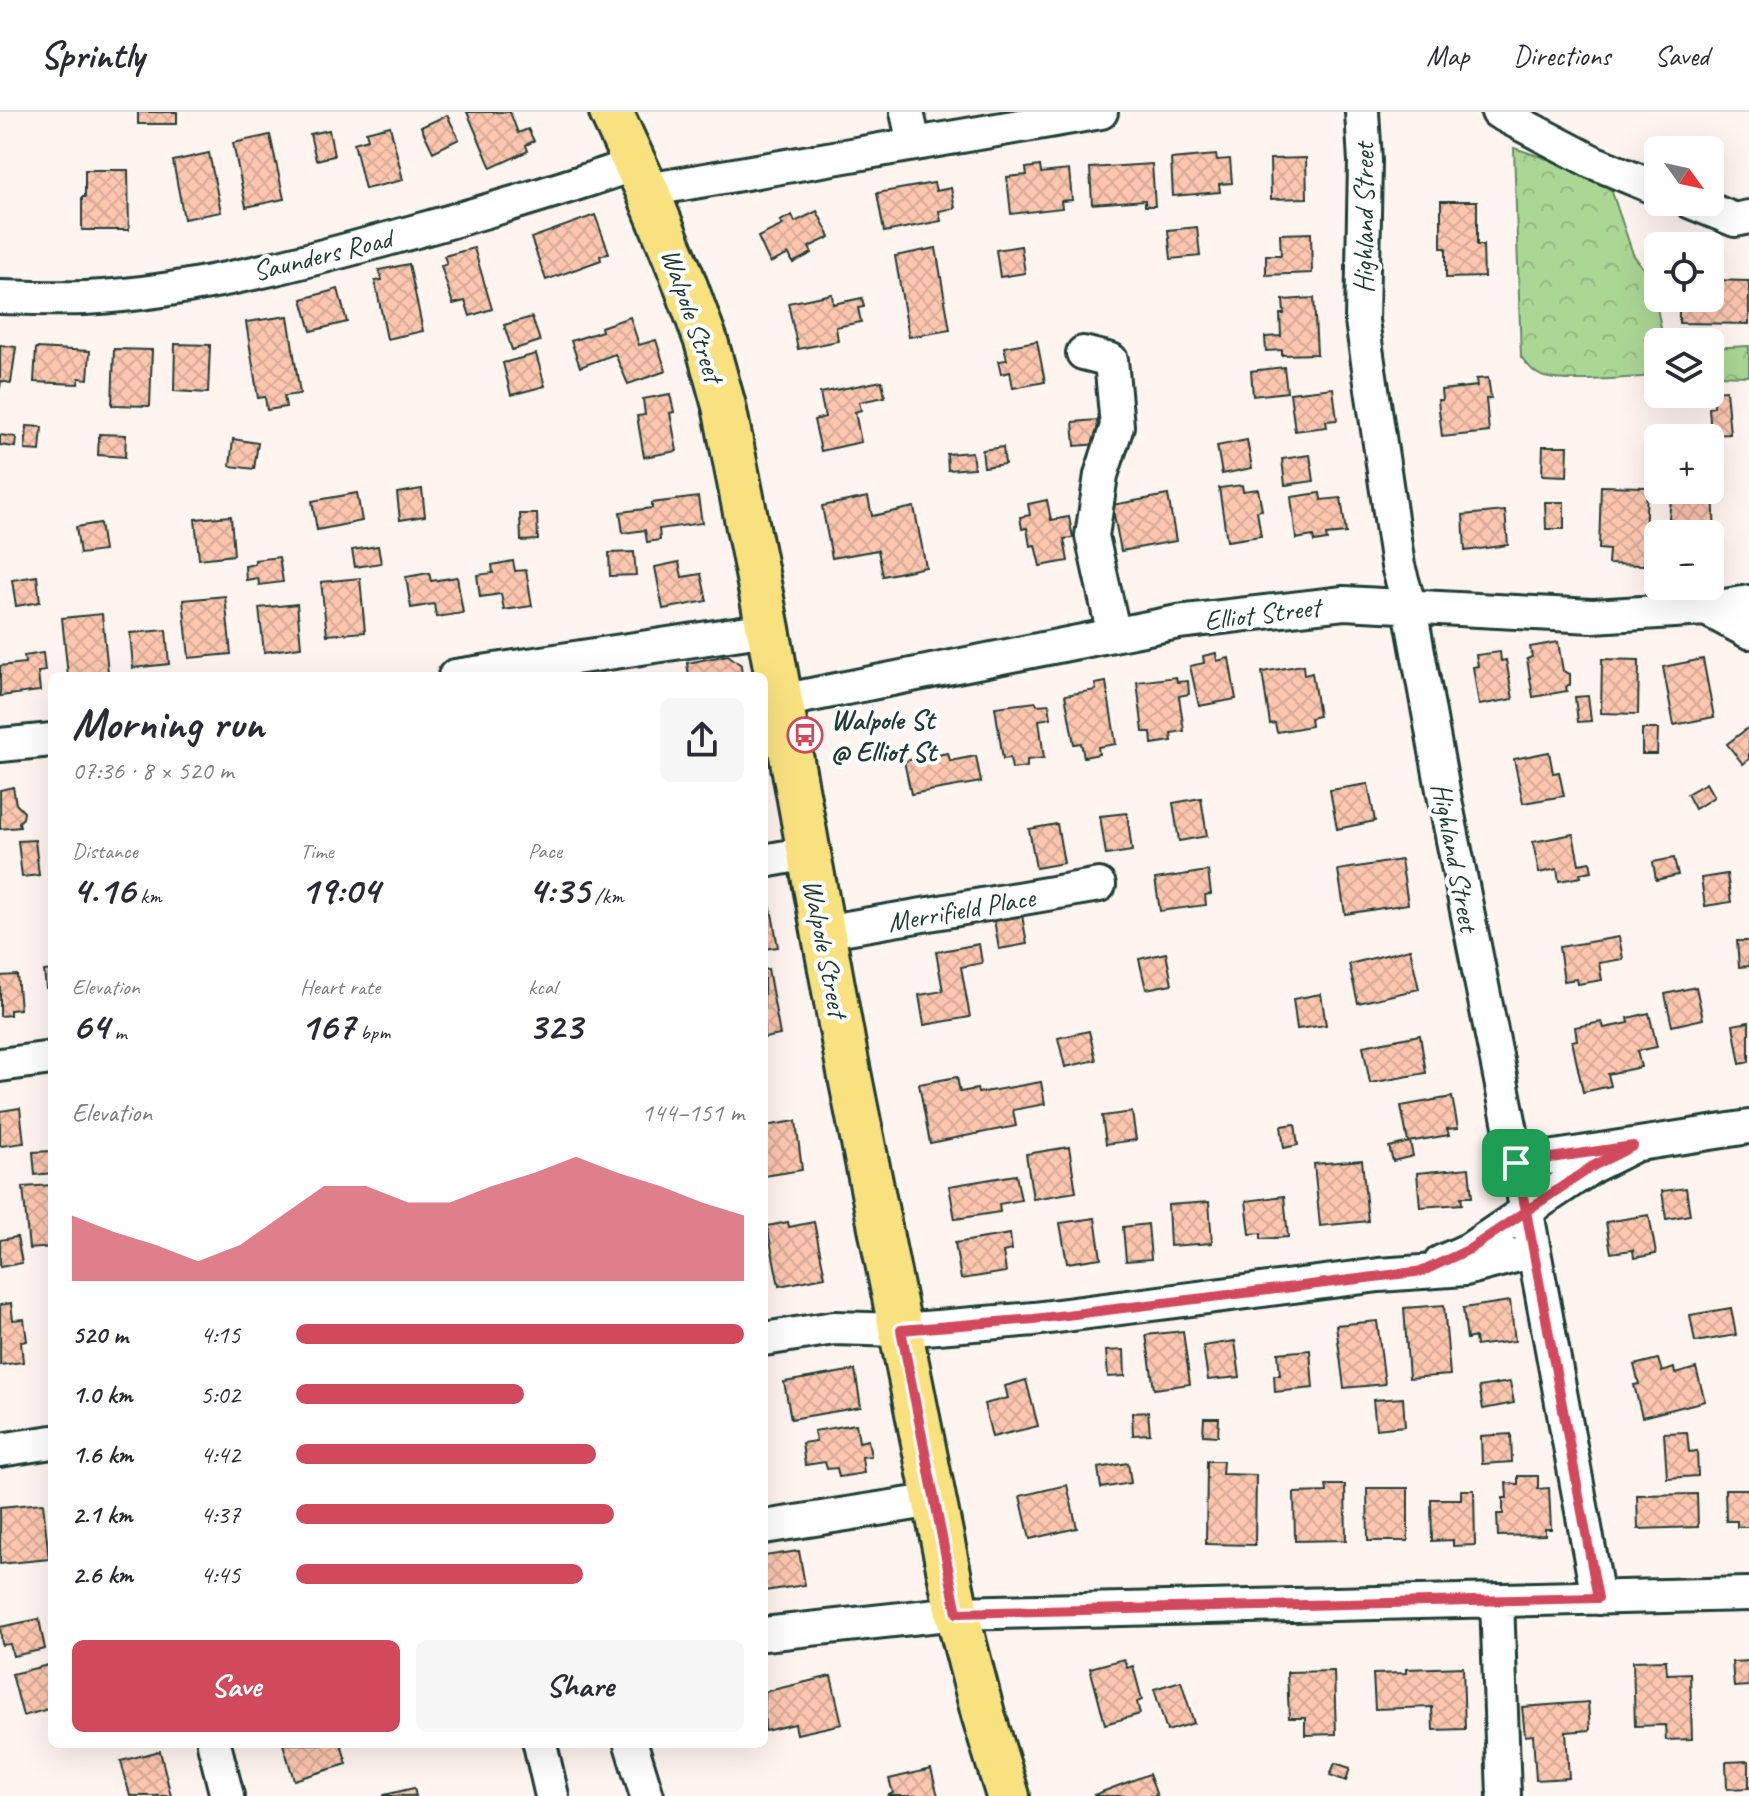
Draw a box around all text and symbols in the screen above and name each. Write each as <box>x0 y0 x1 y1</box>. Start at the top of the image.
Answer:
text: Sprintly <box>40 32 144 79</box>
text: Map <box>1426 38 1469 73</box>
text: Directions <box>1513 38 1611 73</box>
text: Saved <box>1655 38 1709 73</box>
north arrow <box>1644 136 1724 216</box>
map controls <box>1644 136 1724 600</box>
street label: Highland Street <box>1346 140 1381 293</box>
street label: Saunders Road <box>249 219 399 289</box>
button: locate <box>1644 232 1724 312</box>
street label: Walpole Street <box>653 244 733 390</box>
button: layers <box>1644 328 1724 408</box>
button: + <box>1644 424 1724 504</box>
button: − <box>1644 520 1724 600</box>
street label: Elliot Street <box>1202 589 1326 638</box>
text: Morning run <box>72 696 264 751</box>
button: share <box>660 698 744 782</box>
place label: Walpole St @ Elliot St <box>831 702 939 769</box>
bus stop icon: Walpole St @ Elliot St <box>786 716 824 754</box>
text: 07:36 · 8 × 520 m <box>72 754 233 787</box>
street label: Highland Street <box>1424 780 1488 937</box>
text: Distance <box>72 837 138 865</box>
text: Time <box>300 837 334 865</box>
text: Pace <box>528 837 562 865</box>
text: 4.16 <box>72 865 135 915</box>
text: 19:04 <box>300 865 379 915</box>
text: 4:35 <box>528 865 589 915</box>
street label: Walpole Street <box>795 876 857 1023</box>
street label: Merrifield Place <box>885 879 1039 940</box>
text: km <box>135 882 162 910</box>
text: /km <box>589 882 623 910</box>
text: Elevation <box>72 973 140 1001</box>
text: Heart rate <box>300 973 380 1001</box>
text: kcal <box>528 973 557 1001</box>
text: 64 <box>72 1001 109 1051</box>
text: 167 <box>300 1001 355 1051</box>
text: 323 <box>528 1001 582 1051</box>
text: m <box>109 1018 127 1046</box>
text: bpm <box>355 1018 390 1046</box>
text: Elevation <box>72 1096 152 1129</box>
text: 144–151 m <box>641 1096 744 1129</box>
pin <box>1482 1129 1550 1197</box>
icon: arrive <box>1494 1141 1538 1185</box>
text: 520 m <box>72 1318 128 1351</box>
text: 4:15 <box>200 1318 240 1351</box>
text: 1.0 km <box>72 1378 132 1411</box>
text: 5:02 <box>200 1378 240 1411</box>
text: 1.6 km <box>72 1438 133 1471</box>
text: 4:42 <box>200 1438 240 1471</box>
text: 2.1 km <box>72 1498 132 1531</box>
text: 4:37 <box>200 1498 240 1531</box>
text: 2.6 km <box>72 1558 133 1591</box>
text: 4:45 <box>200 1558 240 1591</box>
button: Save <box>72 1640 400 1732</box>
button: Share <box>416 1640 744 1732</box>

